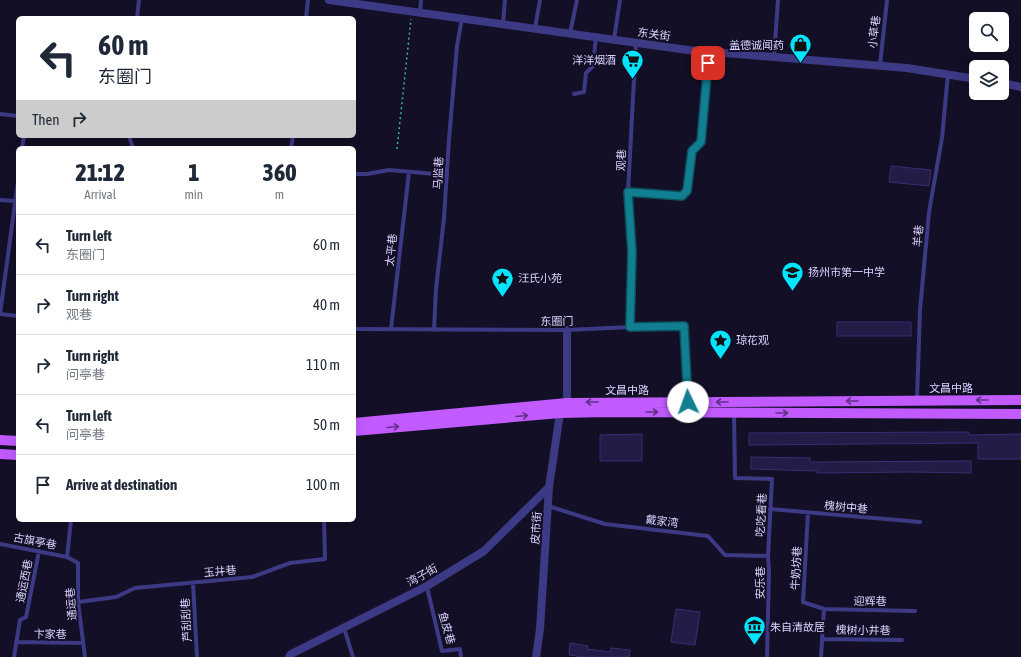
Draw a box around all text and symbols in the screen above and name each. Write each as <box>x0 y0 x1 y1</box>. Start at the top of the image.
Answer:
map controls <box>969 12 1009 100</box>
button: search <box>969 12 1009 52</box>
street label: 小草巷 <box>866 15 882 49</box>
street label: 东关街 <box>637 26 671 42</box>
text: 60 m <box>98 29 148 61</box>
icon: left <box>32 32 84 84</box>
shop icon: 盖德诚闻药 <box>787 32 813 65</box>
place label: 盖德诚闻药 <box>729 39 784 51</box>
pin <box>691 46 725 80</box>
supermarket icon: 洋洋烟酒 <box>619 47 645 80</box>
icon: arrive <box>697 52 719 74</box>
place label: 洋洋烟酒 <box>572 54 616 66</box>
button: layers <box>969 60 1009 100</box>
text: 东圈门 <box>98 66 152 87</box>
icon: right <box>68 108 90 130</box>
text: Then <box>32 111 60 128</box>
street label: 观巷 <box>614 149 628 171</box>
street label: 马监巷 <box>431 156 445 190</box>
text: 21:12 <box>76 159 125 186</box>
text: 1 <box>188 159 199 186</box>
text: 360 <box>263 159 296 186</box>
text: Arrival <box>84 187 116 202</box>
text: min <box>184 187 203 202</box>
text: m <box>275 187 284 202</box>
street label: 羊巷 <box>911 225 925 247</box>
text: Turn left <box>66 227 112 244</box>
street label: 太平巷 <box>383 233 399 267</box>
icon: left <box>32 234 54 256</box>
text: 60 m <box>313 236 340 253</box>
text: 东圈门 <box>66 247 105 262</box>
school or university icon: 扬州市第一中学 <box>779 259 805 292</box>
place icon: 汪氏小苑 <box>489 265 515 298</box>
place label: 扬州市第一中学 <box>808 266 885 278</box>
place label: 汪氏小苑 <box>518 272 562 284</box>
text: Turn right <box>66 287 119 304</box>
icon: right <box>32 294 54 316</box>
text: 40 m <box>313 296 340 313</box>
text: 观巷 <box>66 307 92 322</box>
street label: 东圈门 <box>540 315 574 327</box>
place icon: 琼花观 <box>707 327 733 360</box>
place label: 琼花观 <box>736 334 769 346</box>
text: Turn right <box>66 347 119 364</box>
icon: right <box>32 354 54 376</box>
text: 110 m <box>306 356 340 373</box>
text: 问亭巷 <box>66 367 105 382</box>
position arrow <box>667 381 709 423</box>
street label: 文昌中路 <box>929 382 973 394</box>
street label: 文昌中路 <box>605 384 649 396</box>
one-way arrow <box>976 396 989 404</box>
one-way arrow <box>846 397 859 405</box>
one-way arrow <box>716 398 729 406</box>
one-way arrow <box>586 399 599 406</box>
text: Turn left <box>66 407 112 424</box>
one-way arrow <box>645 408 658 416</box>
one-way arrow <box>775 409 788 417</box>
one-way arrow <box>515 413 528 420</box>
icon: left <box>32 414 54 436</box>
text: 50 m <box>313 416 340 433</box>
one-way arrow <box>386 424 399 431</box>
text: 问亭巷 <box>66 427 105 442</box>
icon: arrive <box>32 474 54 496</box>
text: Arrive at destination <box>66 476 177 493</box>
text: 100 m <box>306 476 340 493</box>
street label: 吃吃看巷 <box>754 493 768 537</box>
street label: 槐树中巷 <box>824 499 868 515</box>
street label: 皮市街 <box>529 511 543 545</box>
street label: 戴家湾 <box>645 513 679 529</box>
street label: 古旗亭巷 <box>12 531 58 551</box>
street label: 牛奶坊巷 <box>789 546 803 590</box>
street label: 通运西巷 <box>14 558 34 604</box>
street label: 湾子街 <box>405 562 439 588</box>
street label: 玉井巷 <box>203 564 237 578</box>
street label: 安乐巷 <box>754 567 766 600</box>
street label: 通运巷 <box>64 587 78 621</box>
street label: 迎辉巷 <box>853 595 887 607</box>
street label: 芦刮刮巷 <box>179 598 193 642</box>
street label: 鱼皮巷 <box>437 610 457 646</box>
museum icon: 朱自清故居 <box>742 614 768 647</box>
place label: 朱自清故居 <box>770 621 825 633</box>
street label: 槐树小井巷 <box>835 624 891 636</box>
street label: 卞家巷 <box>33 628 67 640</box>

